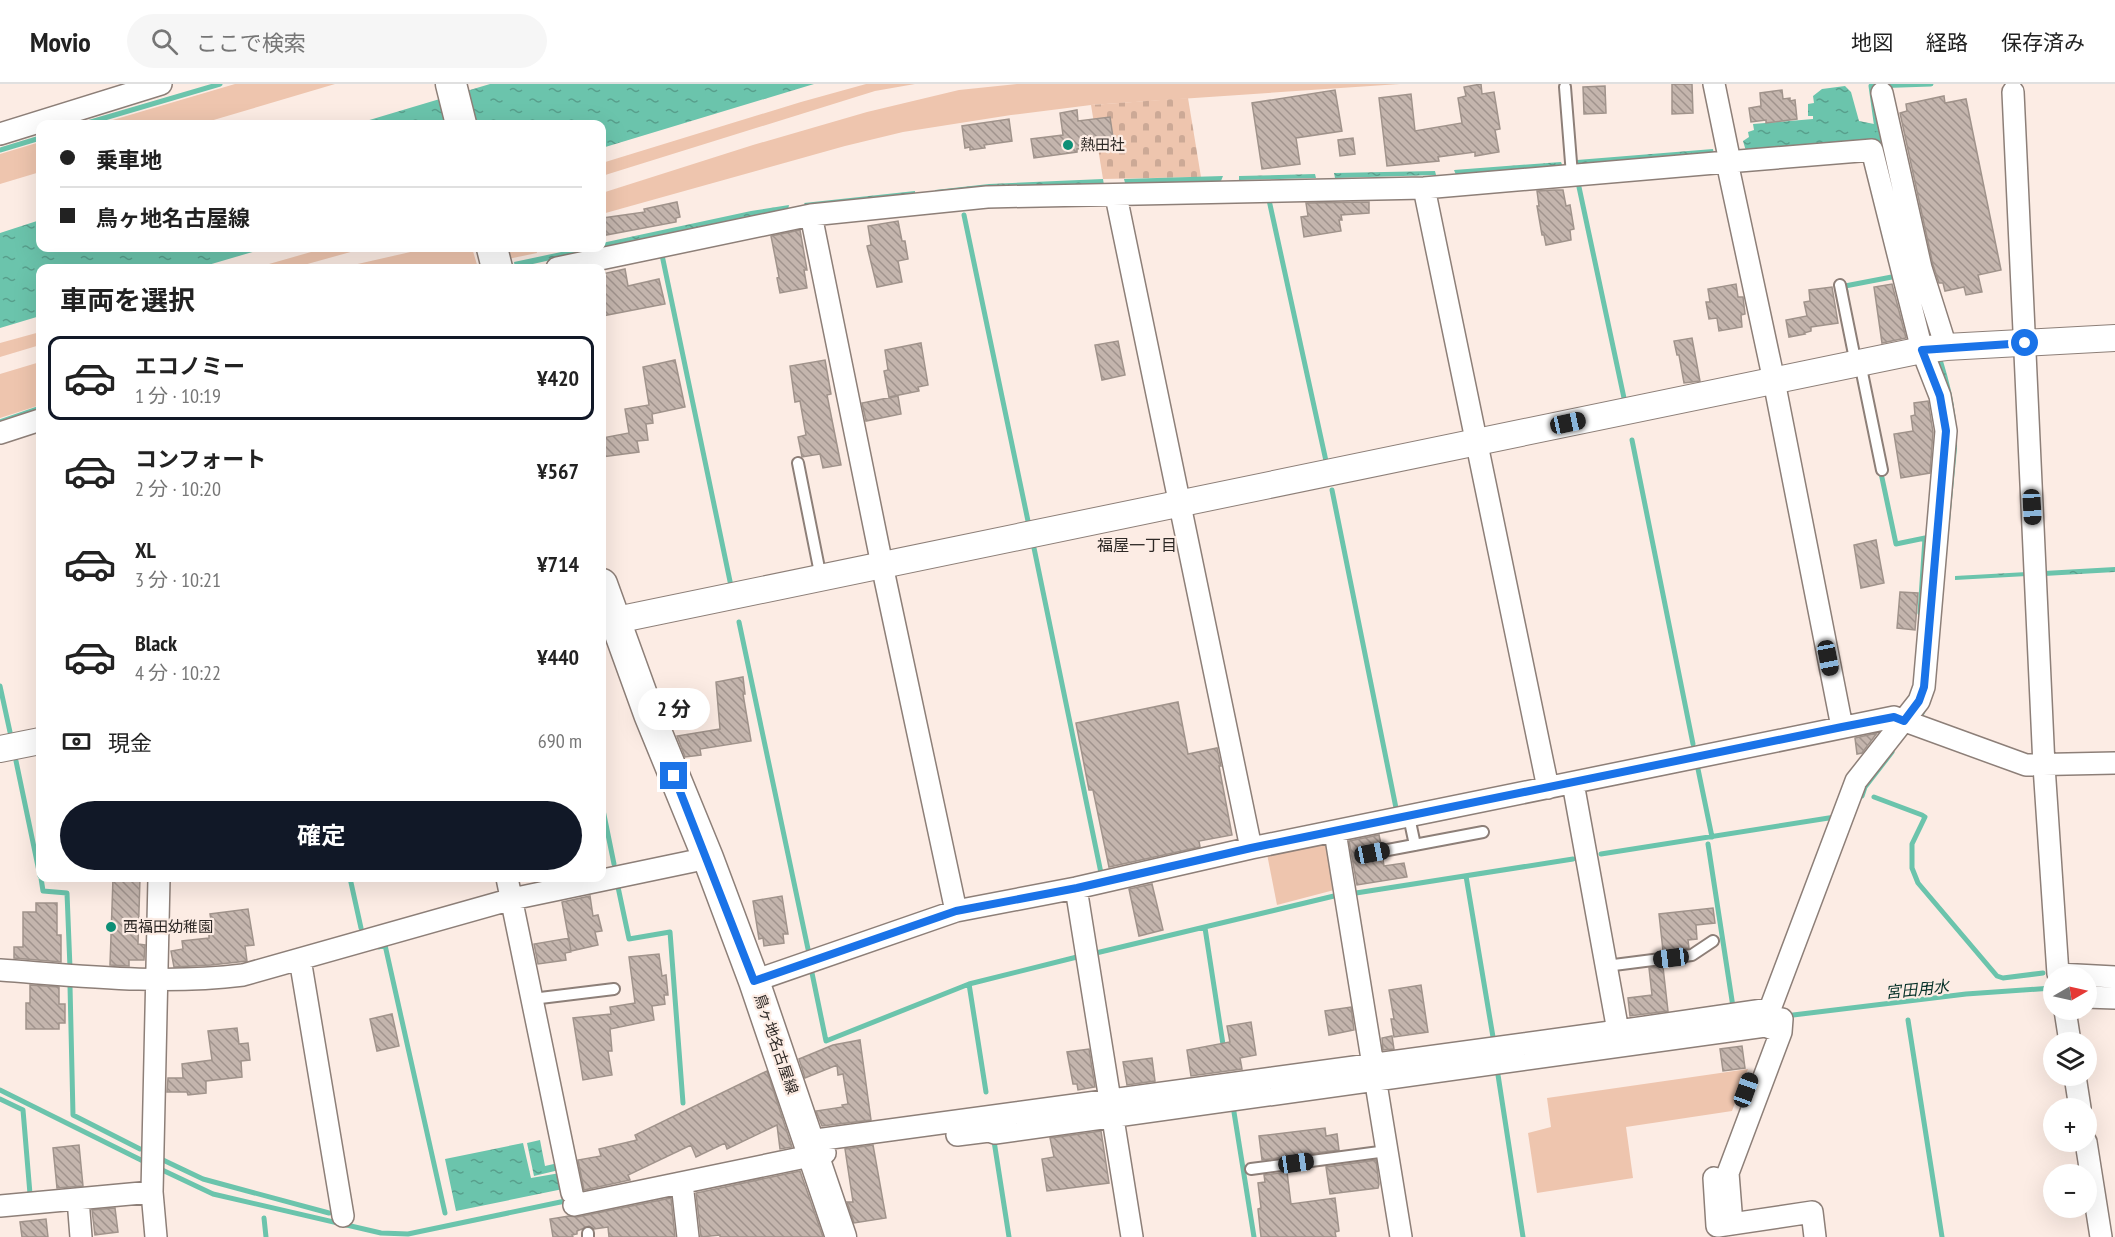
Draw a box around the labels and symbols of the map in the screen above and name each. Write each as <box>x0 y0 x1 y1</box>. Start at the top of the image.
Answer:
place label: 熱田社 <box>1080 135 1125 154</box>
marker: 熱田社 <box>1061 138 1075 152</box>
route start <box>2011 329 2038 356</box>
car <box>1549 410 1587 436</box>
car <box>2022 489 2042 525</box>
district label: 福屋一丁目 <box>1097 535 1177 555</box>
car <box>1816 639 1840 677</box>
callout: 2 分 <box>638 689 710 731</box>
route end <box>660 762 687 789</box>
car <box>1353 841 1391 865</box>
place label: 西福田幼稚園 <box>123 917 213 936</box>
marker: 西福田幼稚園 <box>104 920 118 934</box>
car <box>1652 947 1690 969</box>
north arrow <box>2043 966 2097 1020</box>
water label: 宮田用水 <box>1884 976 1952 1002</box>
street label: 鳥ヶ地名古屋線 <box>750 991 803 1097</box>
car <box>1731 1070 1761 1110</box>
car <box>1277 1152 1315 1174</box>

